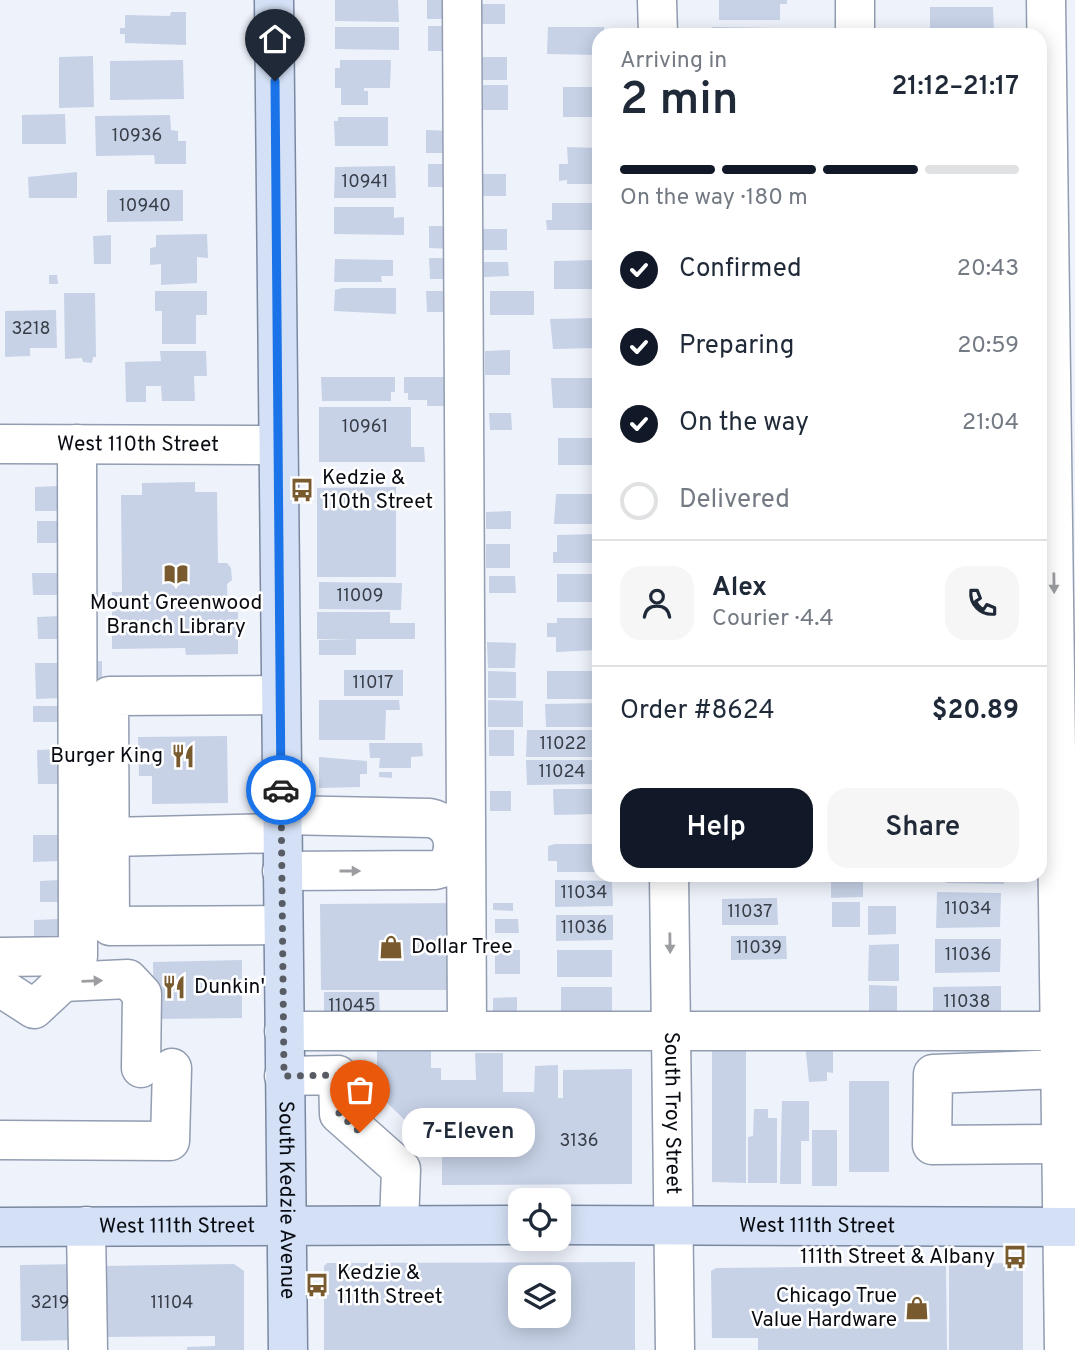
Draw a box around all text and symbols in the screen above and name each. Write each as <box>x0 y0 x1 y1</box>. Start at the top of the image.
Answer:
pin <box>245 9 305 81</box>
icon: home <box>256 20 294 58</box>
text: Arriving in <box>620 47 727 76</box>
text: 21:12–21:17 <box>891 71 1019 104</box>
text: 2 min <box>620 72 739 131</box>
house number: 10936 <box>112 125 162 148</box>
house number: 10941 <box>342 171 388 194</box>
text: On the way · 180 m <box>620 184 808 213</box>
house number: 10940 <box>119 195 171 218</box>
icon: check <box>620 251 658 289</box>
text: Confirmed <box>679 253 802 286</box>
text: 20:43 <box>957 255 1019 284</box>
house number: 3218 <box>11 318 51 341</box>
icon: check <box>620 328 658 366</box>
text: Preparing <box>679 330 794 363</box>
text: 20:59 <box>957 332 1019 361</box>
icon: check <box>620 405 658 443</box>
text: On the way <box>679 407 809 440</box>
text: 21:04 <box>962 409 1019 438</box>
house number: 10961 <box>342 416 388 439</box>
street label: West 110th Street <box>57 431 219 458</box>
place label: Kedzie & 110th Street <box>322 465 433 516</box>
bus stop icon: Kedzie & 110th Street <box>288 476 316 504</box>
text: Delivered <box>679 484 790 517</box>
library icon: Mount Greenwood Branch Library <box>162 560 190 588</box>
button: person <box>620 566 694 640</box>
button: phone <box>945 566 1019 640</box>
text: Alex <box>712 572 767 605</box>
one-way arrow <box>1048 572 1060 594</box>
house number: 11009 <box>336 585 384 608</box>
place label: Mount Greenwood Branch Library <box>90 590 262 641</box>
text: Courier · 4.4 <box>712 605 834 634</box>
house number: 11017 <box>352 672 394 695</box>
text: Order #8624 <box>620 695 775 728</box>
text: $20.89 <box>932 695 1019 728</box>
house number: 11022 <box>539 733 587 756</box>
restaurant icon: Burger King <box>169 742 197 770</box>
place label: Burger King <box>50 743 163 770</box>
courier <box>246 755 316 825</box>
house number: 11024 <box>539 761 586 784</box>
icon: car <box>262 771 300 809</box>
button: Help <box>620 788 813 868</box>
button: Share <box>827 788 1019 868</box>
one-way arrow <box>340 865 362 877</box>
house number: 11034 <box>561 882 608 905</box>
house number: 11034 <box>945 898 992 921</box>
house number: 11037 <box>727 901 773 924</box>
house number: 11036 <box>561 917 607 940</box>
one-way arrow <box>665 932 676 954</box>
shop icon: Dollar Tree <box>377 933 405 961</box>
place label: Dollar Tree <box>411 934 512 961</box>
house number: 11039 <box>736 937 782 960</box>
house number: 11036 <box>945 944 991 967</box>
restaurant icon: Dunkin' <box>160 973 188 1001</box>
place label: Dunkin' <box>194 974 265 1001</box>
one-way arrow <box>82 975 104 986</box>
house number: 11038 <box>944 991 990 1014</box>
house number: 11045 <box>328 995 376 1018</box>
street label: South Troy Street <box>657 1031 687 1195</box>
pin <box>330 1060 390 1132</box>
icon: bag <box>341 1071 379 1109</box>
street label: South Kedzie Avenue <box>272 1101 301 1299</box>
callout: 7-Eleven <box>402 1108 535 1156</box>
text: 7-Eleven <box>423 1118 514 1147</box>
house number: 3136 <box>559 1130 599 1153</box>
map controls <box>508 1188 571 1328</box>
button: locate <box>508 1188 571 1251</box>
street label: West 111th Street <box>739 1212 895 1240</box>
street label: West 111th Street <box>99 1213 255 1240</box>
bus stop icon: 111th Street & Albany <box>1001 1243 1029 1271</box>
place label: 111th Street & Albany <box>800 1244 995 1271</box>
place label: Kedzie & 111th Street <box>337 1260 443 1311</box>
button: layers <box>508 1265 571 1328</box>
bus stop icon: Kedzie & 111th Street <box>303 1271 331 1299</box>
place label: Chicago True Value Hardware <box>750 1283 897 1334</box>
house number: 3219 <box>31 1292 69 1315</box>
house number: 11104 <box>151 1292 193 1315</box>
shop icon: Chicago True Value Hardware <box>903 1294 931 1322</box>

